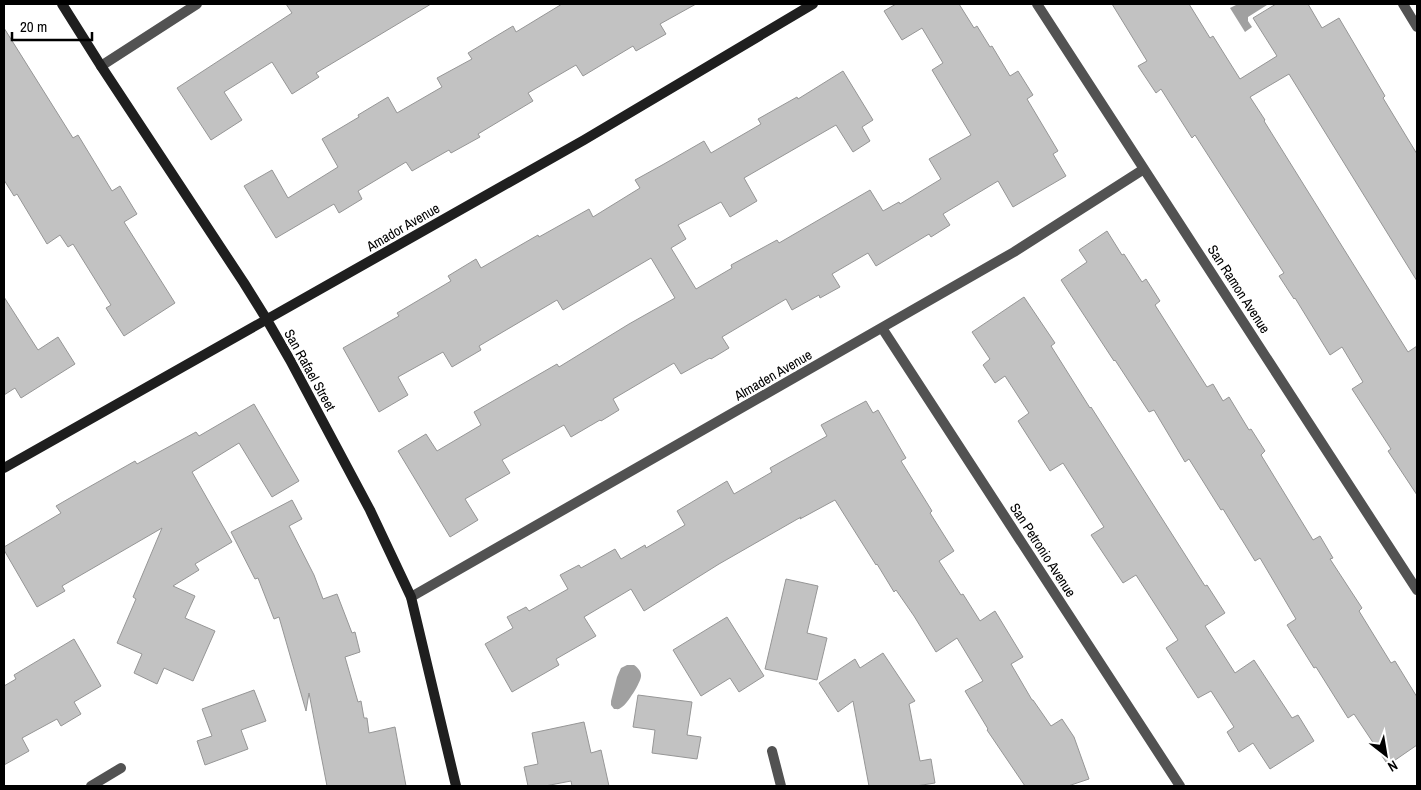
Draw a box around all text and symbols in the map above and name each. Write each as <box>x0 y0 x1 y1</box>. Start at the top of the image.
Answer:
scale bar <box>12 10 92 42</box>
text: 20 m <box>20 16 47 37</box>
street label: Amador Avenue <box>362 199 443 256</box>
street label: San Ramon Avenue <box>1204 241 1274 337</box>
street label: San Rafael Street <box>280 326 340 414</box>
street label: Almaden Avenue <box>730 346 815 405</box>
street label: San Petronio Avenue <box>1006 500 1080 600</box>
north arrow <box>1361 730 1411 780</box>
text: N <box>1385 756 1401 776</box>

